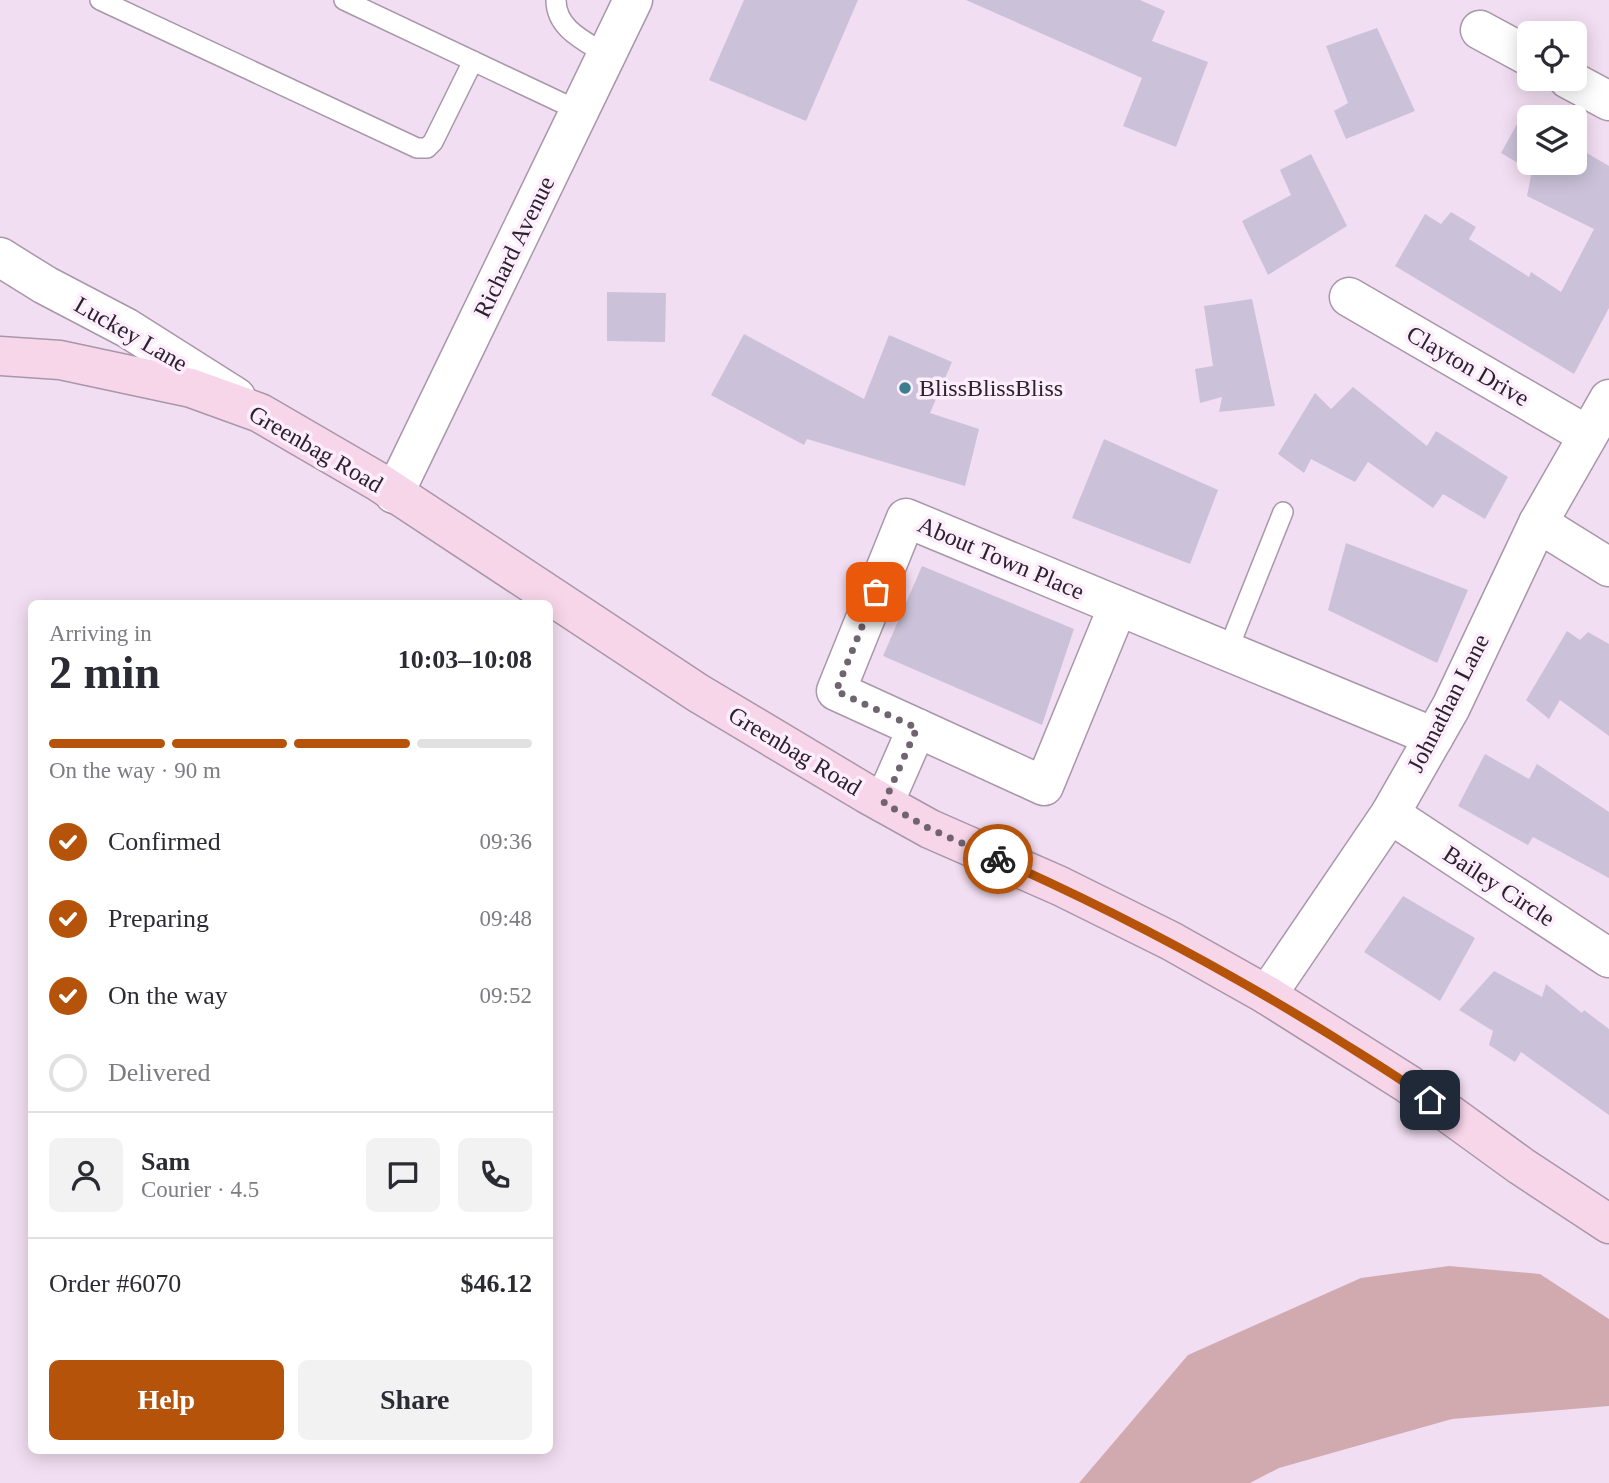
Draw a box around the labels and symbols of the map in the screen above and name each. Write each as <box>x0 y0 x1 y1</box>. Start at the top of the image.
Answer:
street label: Richard Avenue <box>469 172 559 322</box>
street label: Luckey Lane <box>70 291 192 377</box>
street label: Clayton Drive <box>1402 321 1534 411</box>
place label: BlissBlissBliss <box>919 375 1063 401</box>
marker: BlissBlissBliss <box>897 380 913 396</box>
street label: Greenbag Road <box>245 400 387 498</box>
street label: About Town Place <box>914 511 1088 605</box>
pin <box>846 562 906 622</box>
street label: Johnathan Lane <box>1402 630 1494 776</box>
street label: Greenbag Road <box>724 701 866 801</box>
courier <box>963 824 1033 894</box>
street label: Bailey Circle <box>1439 840 1559 932</box>
pin <box>1400 1070 1460 1130</box>

